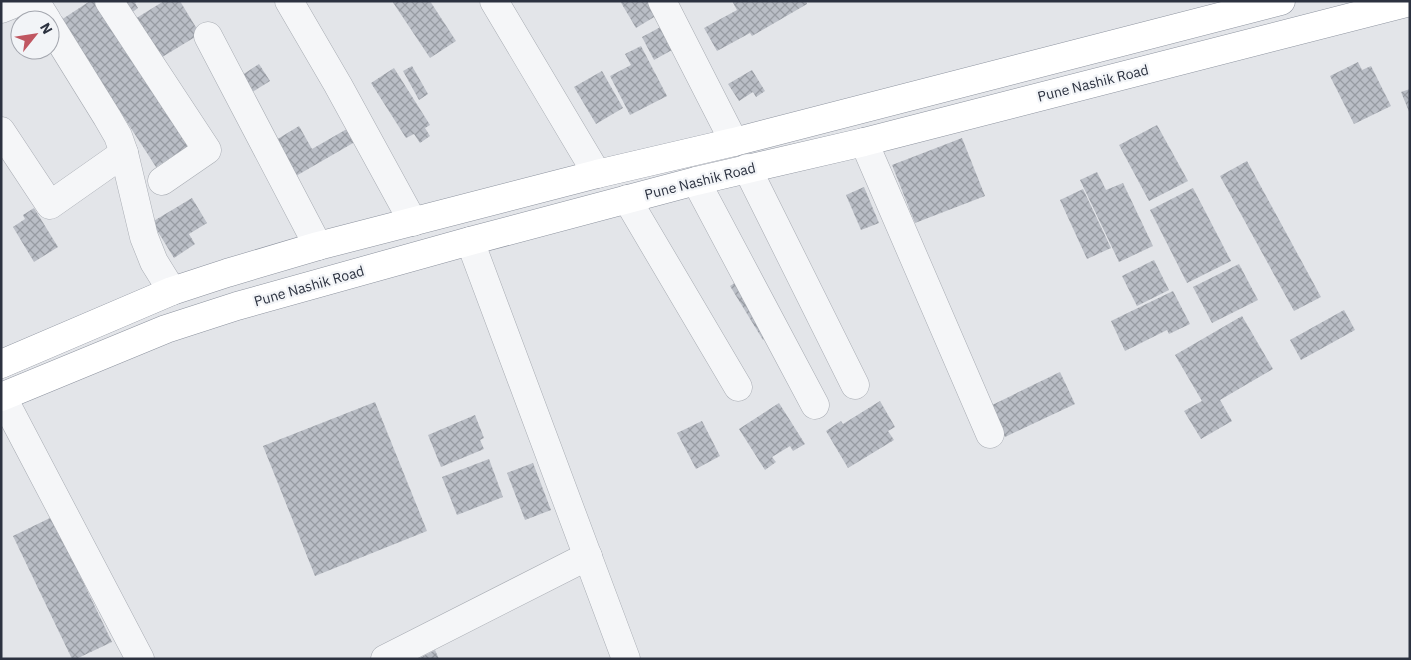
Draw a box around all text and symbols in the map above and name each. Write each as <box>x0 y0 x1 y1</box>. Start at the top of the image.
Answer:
north arrow <box>10 10 60 60</box>
text: N <box>36 20 57 37</box>
street label: Pune Nashik Road <box>1036 60 1150 106</box>
street label: Pune Nashik Road <box>643 158 757 204</box>
street label: Pune Nashik Road <box>252 262 366 310</box>

